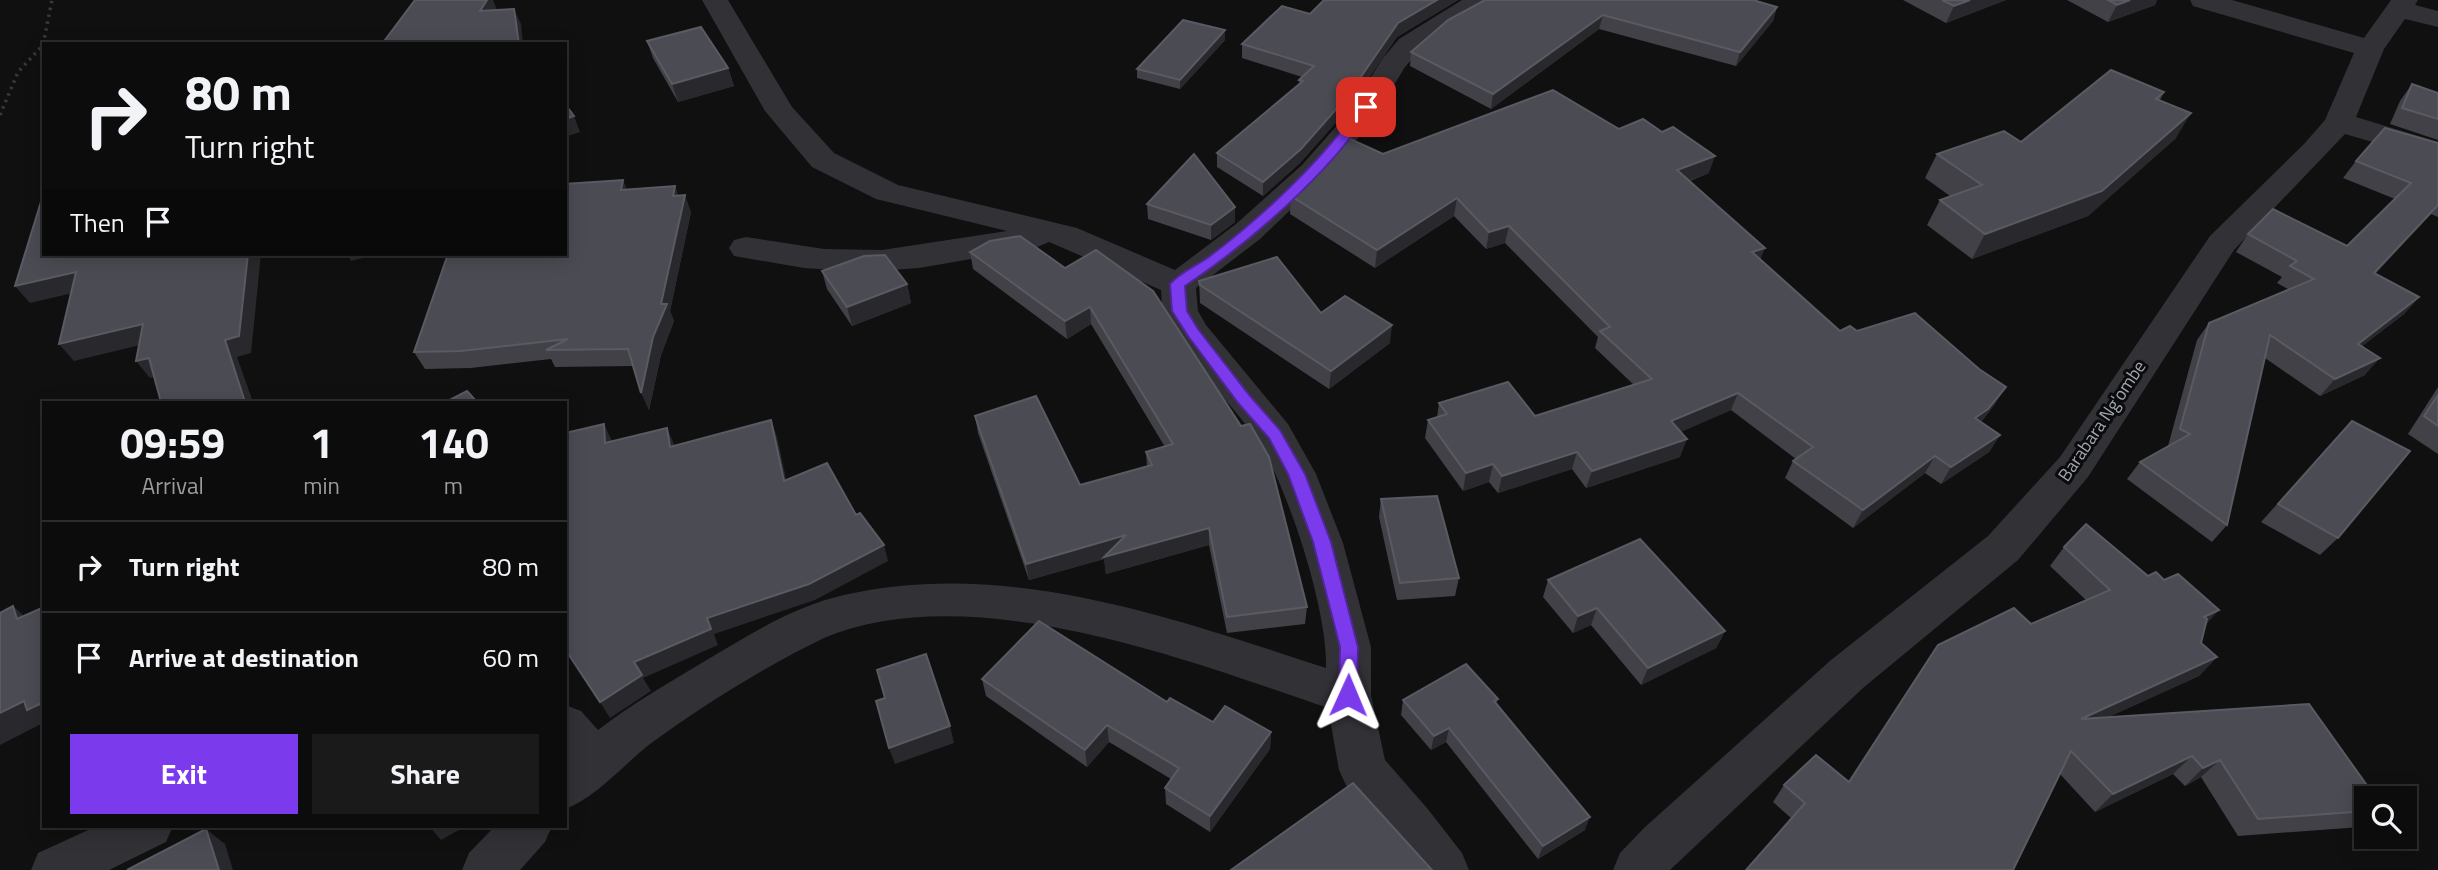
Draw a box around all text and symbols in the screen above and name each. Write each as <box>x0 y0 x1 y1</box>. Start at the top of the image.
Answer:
text: 80 m <box>185 54 292 129</box>
icon: right <box>70 70 161 161</box>
pin <box>1336 77 1396 137</box>
icon: arrive <box>1347 88 1385 126</box>
text: Turn right <box>185 122 314 170</box>
text: Then <box>70 203 125 242</box>
icon: arrive <box>139 203 177 241</box>
street label: Barabara Ng'ombe <box>2051 355 2152 487</box>
text: 09:59 <box>120 410 225 474</box>
text: 1 <box>310 410 333 474</box>
text: 140 <box>418 410 489 474</box>
text: Arrival <box>141 468 204 503</box>
text: min <box>303 468 340 503</box>
text: m <box>444 468 463 503</box>
text: Turn right <box>129 547 240 586</box>
text: 80 m <box>482 547 539 586</box>
icon: right <box>70 548 108 586</box>
text: Arrive at destination <box>129 638 359 677</box>
text: 60 m <box>482 638 539 677</box>
icon: arrive <box>70 639 108 677</box>
position arrow <box>1311 658 1385 732</box>
button: Exit <box>70 734 298 814</box>
button: Share <box>312 734 539 814</box>
map controls <box>2354 786 2417 849</box>
button: search <box>2354 786 2417 849</box>

